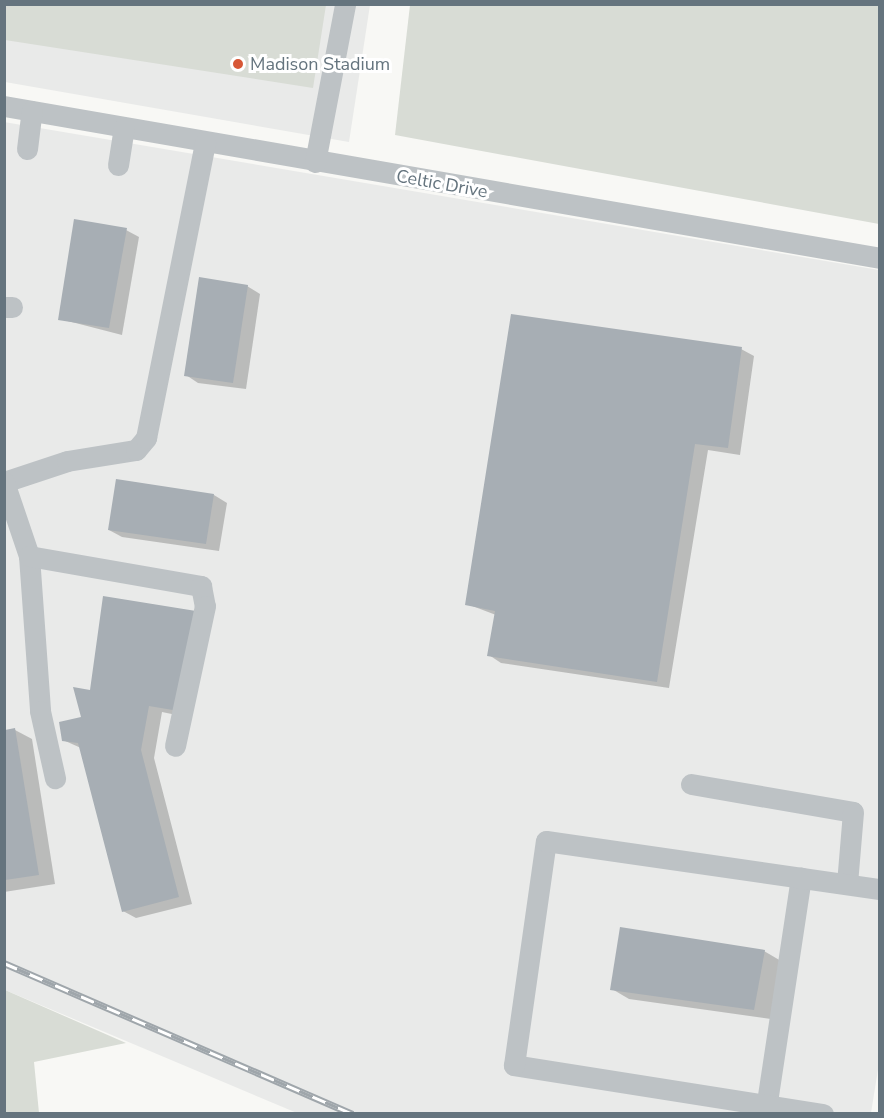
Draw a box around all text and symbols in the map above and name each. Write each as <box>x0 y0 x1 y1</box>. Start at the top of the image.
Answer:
place label: Madison Stadium <box>250 53 390 75</box>
marker: Madison Stadium <box>231 57 245 71</box>
street label: Celtic Drive <box>395 165 489 203</box>

